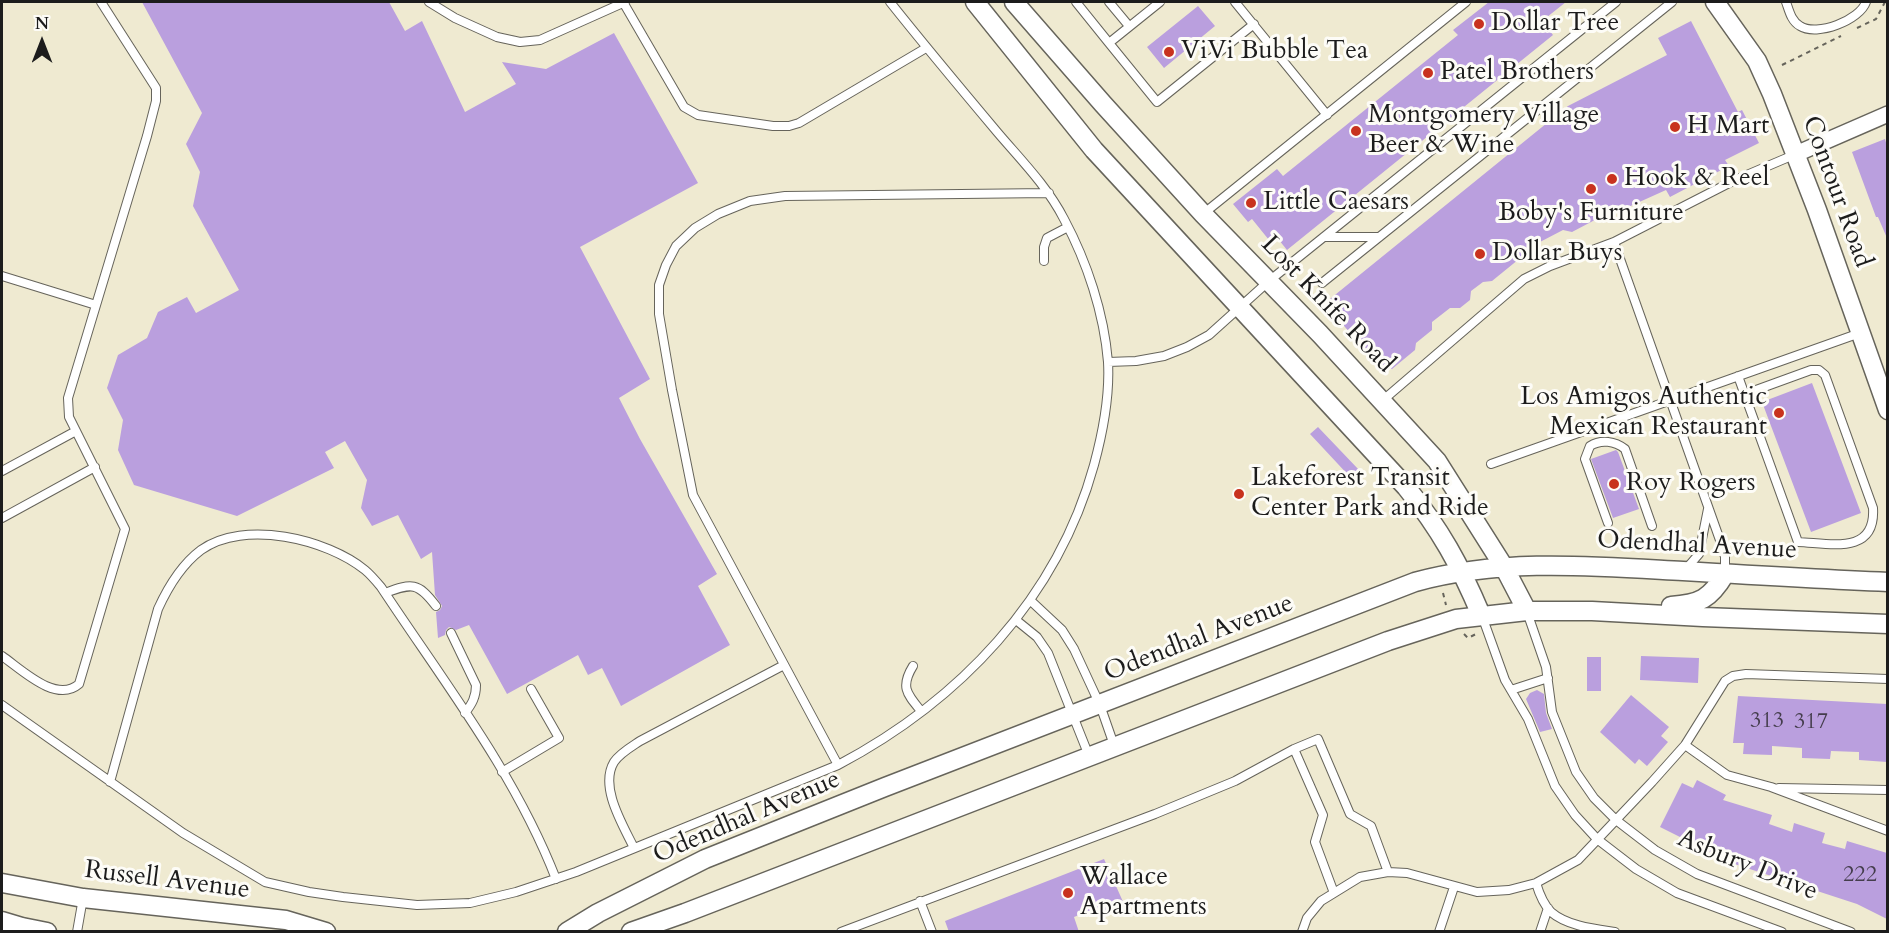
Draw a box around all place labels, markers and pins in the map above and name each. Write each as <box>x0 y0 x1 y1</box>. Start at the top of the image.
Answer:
place label: Dollar Tree <box>1491 8 1619 40</box>
marker: Dollar Tree <box>1472 17 1486 31</box>
place label: ViVi Bubble Tea <box>1181 36 1368 68</box>
marker: ViVi Bubble Tea <box>1162 45 1176 59</box>
place label: Patel Brothers <box>1440 57 1594 89</box>
marker: Patel Brothers <box>1421 66 1435 80</box>
place label: Montgomery Village Beer & Wine <box>1368 100 1599 162</box>
place label: H Mart <box>1687 111 1769 143</box>
marker: H Mart <box>1668 120 1682 134</box>
marker: Montgomery Village Beer & Wine <box>1349 124 1363 138</box>
place label: Hook & Reel <box>1624 163 1769 195</box>
marker: Hook & Reel <box>1605 172 1619 186</box>
marker: Boby's Furniture <box>1584 182 1598 196</box>
place label: Little Caesars <box>1263 187 1409 219</box>
marker: Little Caesars <box>1244 196 1258 210</box>
place label: Boby's Furniture <box>1498 198 1684 230</box>
place label: Dollar Buys <box>1492 238 1622 270</box>
marker: Dollar Buys <box>1473 247 1487 261</box>
place label: Los Amigos Authentic Mexican Restaurant <box>1520 382 1767 443</box>
marker: Los Amigos Authentic Mexican Restaurant <box>1772 406 1786 420</box>
place label: Lakeforest Transit Center Park and Ride <box>1251 463 1489 524</box>
place label: Roy Rogers <box>1626 468 1755 500</box>
marker: Roy Rogers <box>1607 477 1621 491</box>
marker: Lakeforest Transit Center Park and Ride <box>1232 487 1246 501</box>
place label: Wallace Apartments <box>1080 862 1207 924</box>
marker: Wallace Apartments <box>1061 886 1075 900</box>

